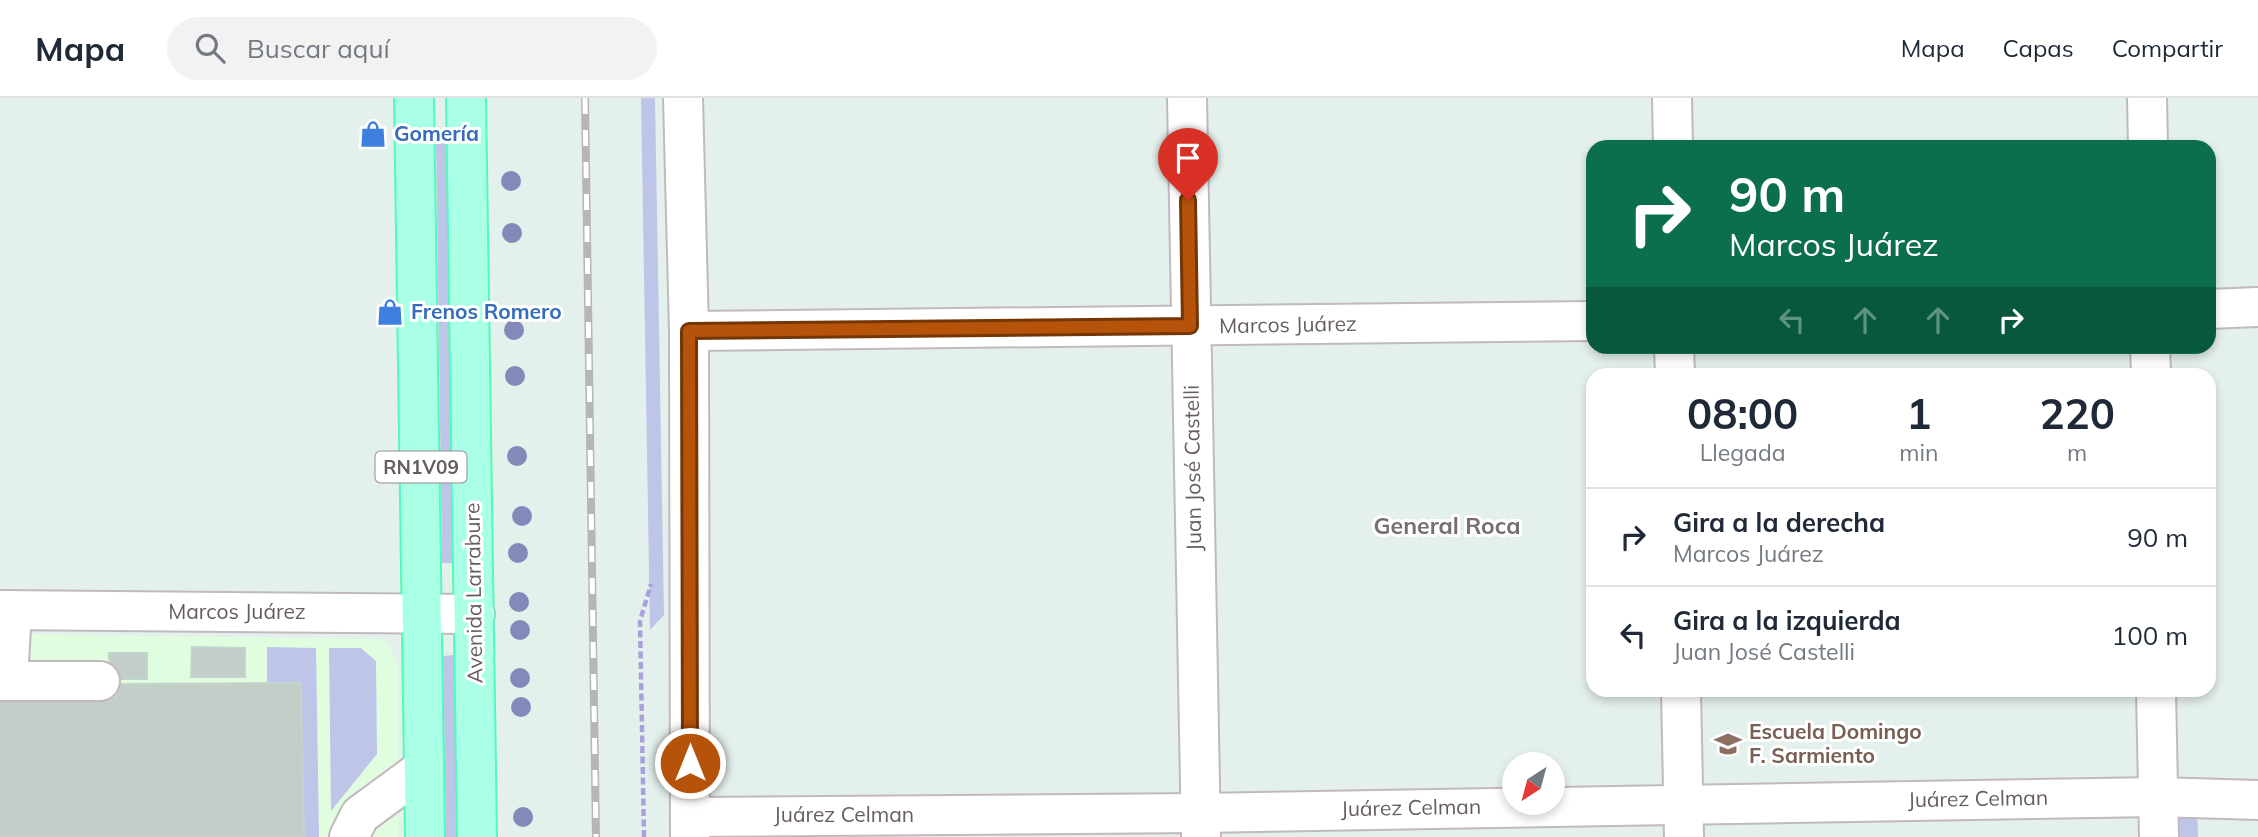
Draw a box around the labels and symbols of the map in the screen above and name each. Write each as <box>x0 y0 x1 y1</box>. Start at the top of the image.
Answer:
shop icon: Gomería <box>358 119 388 149</box>
place label: Gomería <box>394 120 479 146</box>
pin <box>1158 128 1218 200</box>
shop icon: Frenos Romero <box>375 297 405 327</box>
place label: Frenos Romero <box>411 298 562 324</box>
street label: Marcos Juárez <box>1219 310 1357 338</box>
street label: Juan José Castelli <box>1178 385 1206 551</box>
road number: RN1V09 <box>376 452 466 482</box>
street label: Avenida Larrabure <box>458 502 488 684</box>
district label: General Roca <box>1374 511 1520 540</box>
street label: Marcos Juárez <box>168 598 306 624</box>
place label: Escuela Domingo F. Sarmiento <box>1749 718 1922 768</box>
position arrow <box>653 726 727 800</box>
school or university icon: Escuela Domingo F. Sarmiento <box>1713 729 1743 759</box>
north arrow <box>1502 752 1564 816</box>
street label: Juárez Celman <box>1908 784 2048 812</box>
street label: Juárez Celman <box>1341 793 1481 821</box>
street label: Juárez Celman <box>774 801 914 827</box>

